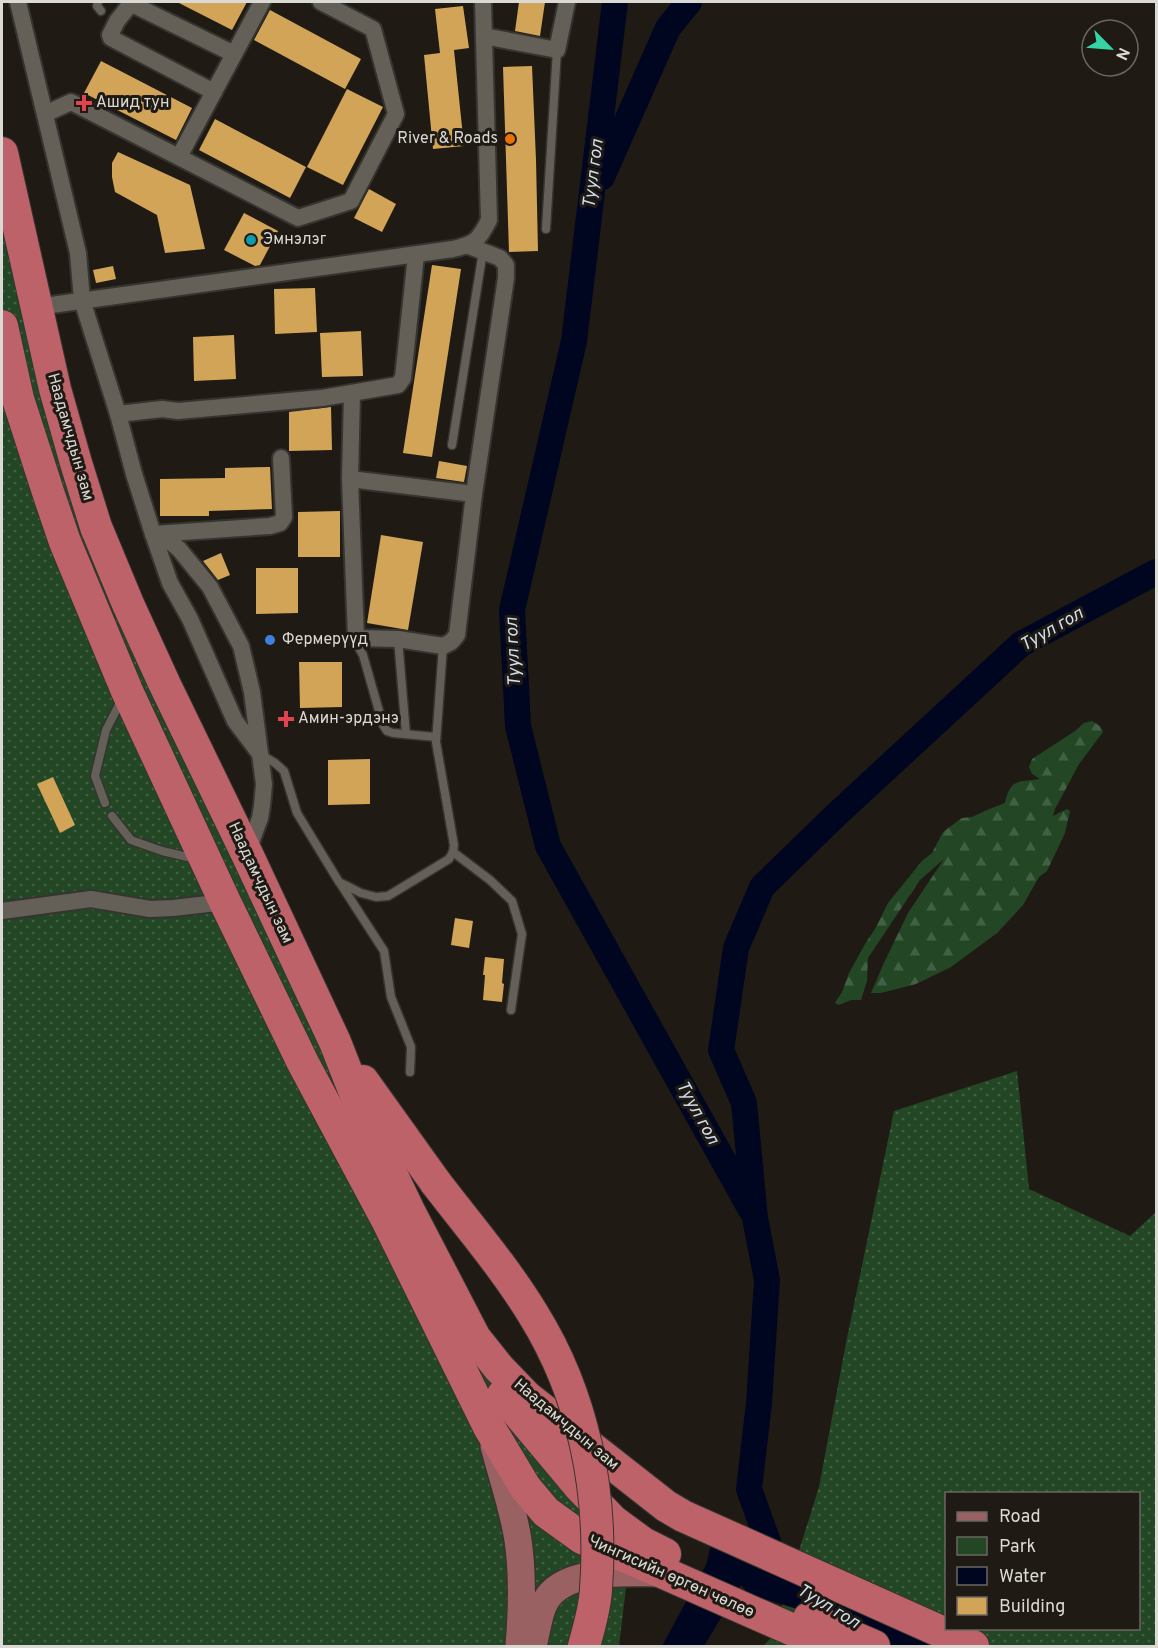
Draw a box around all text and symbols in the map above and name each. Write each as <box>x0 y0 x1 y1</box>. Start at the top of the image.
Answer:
north arrow <box>1080 18 1140 78</box>
text: N <box>1110 44 1133 63</box>
place label: Ашид тун <box>96 93 169 113</box>
marker: Ашид тун <box>77 96 91 110</box>
place label: River & Roads <box>397 129 498 149</box>
marker: River & Roads <box>503 132 517 146</box>
water label: Туул гол <box>578 138 610 210</box>
place label: Эмнэлэг <box>263 230 327 250</box>
marker: Эмнэлэг <box>244 233 258 247</box>
street label: Наадамчдын зам <box>42 371 98 503</box>
water label: Туул гол <box>1016 602 1088 657</box>
water label: Туул гол <box>501 616 527 687</box>
place label: Фермерүүд <box>282 630 368 650</box>
marker: Фермерүүд <box>263 633 277 647</box>
place label: Амин-эрдэнэ <box>298 709 399 729</box>
marker: Амин-эрдэнэ <box>279 712 293 726</box>
street label: Наадамчдын зам <box>223 819 297 947</box>
water label: Туул гол <box>670 1077 724 1149</box>
street label: Наадамчдын зам <box>509 1375 623 1475</box>
legend <box>945 1492 1140 1630</box>
text: Road <box>999 1506 1041 1529</box>
street label: Чингисийн өргөн чөлөө <box>585 1531 757 1623</box>
text: Park <box>999 1536 1036 1559</box>
text: Water <box>999 1566 1046 1589</box>
water label: Туул гол <box>792 1579 864 1635</box>
text: Building <box>999 1596 1065 1619</box>

